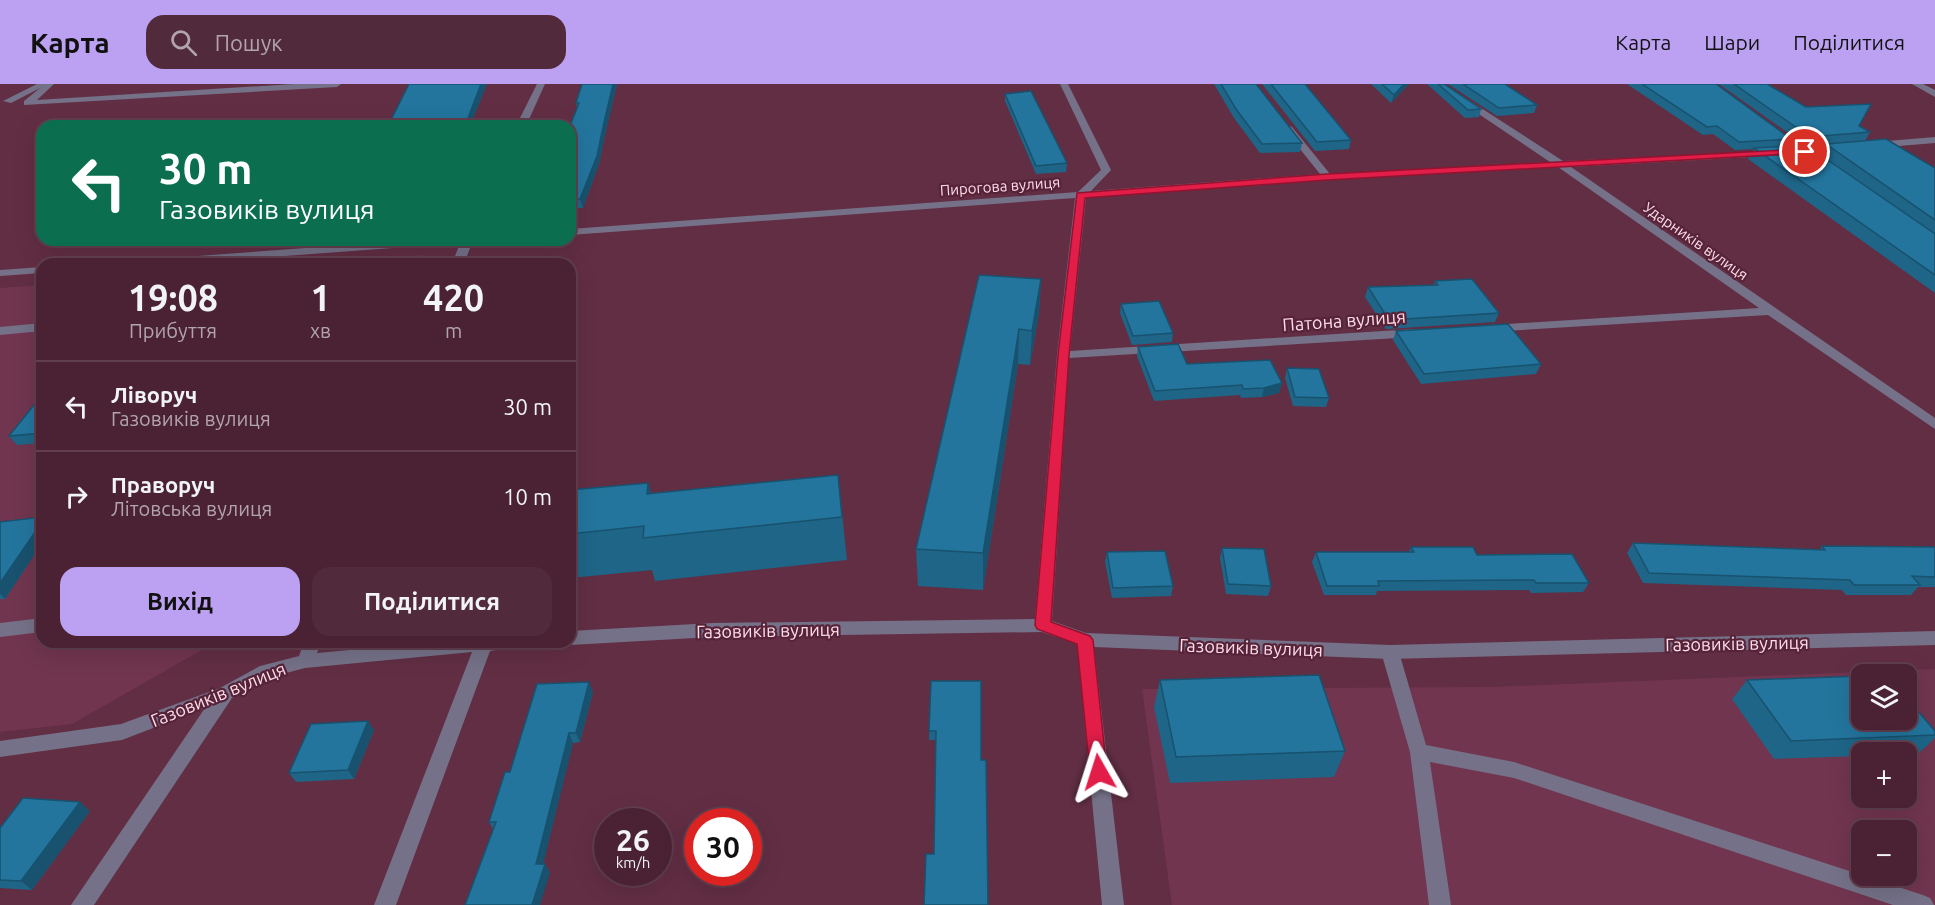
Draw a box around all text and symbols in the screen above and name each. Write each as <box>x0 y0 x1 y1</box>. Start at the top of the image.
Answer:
search box <box>146 15 566 69</box>
icon: search <box>167 26 200 59</box>
text: Карта <box>30 27 110 58</box>
text: Пошук <box>215 30 283 55</box>
text: Карта <box>1615 30 1671 54</box>
text: Шари <box>1704 30 1760 54</box>
text: Поділитися <box>1793 30 1905 54</box>
pin <box>1779 126 1830 177</box>
icon: arrive <box>1788 135 1821 168</box>
icon: left <box>60 144 138 222</box>
text: 30 m <box>159 145 253 192</box>
street label: Пирогова вулиця <box>939 173 1061 199</box>
text: Газовиків вулиця <box>159 194 375 224</box>
street label: Ударників вулиця <box>1641 199 1751 283</box>
text: 19:08 <box>128 277 218 318</box>
text: 1 <box>310 277 331 318</box>
text: 420 <box>423 277 484 318</box>
street label: Патона вулиця <box>1282 306 1406 334</box>
text: Прибуття <box>129 319 217 342</box>
text: хв <box>310 319 331 342</box>
text: m <box>445 319 462 342</box>
text: Ліворуч <box>111 382 197 407</box>
icon: left <box>60 390 93 423</box>
text: 30 m <box>503 394 552 419</box>
text: Газовиків вулиця <box>111 407 271 430</box>
text: Праворуч <box>111 472 215 497</box>
icon: right <box>60 480 93 513</box>
text: 10 m <box>503 484 552 509</box>
text: Літовська вулиця <box>111 497 272 520</box>
button: Вихід <box>60 567 300 636</box>
button: Поділитися <box>312 567 552 636</box>
street label: Газовиків вулиця <box>696 619 840 641</box>
street label: Газовиків вулиця <box>1665 632 1809 654</box>
street label: Газовиків вулиця <box>1179 634 1323 660</box>
street label: Газовиків вулиця <box>148 658 288 730</box>
map controls <box>1851 664 1917 886</box>
button: layers <box>1851 664 1917 730</box>
position arrow <box>1067 740 1131 804</box>
button: + <box>1851 742 1917 808</box>
speed limit sign: 30 <box>684 808 762 886</box>
button: − <box>1851 820 1917 886</box>
text: 26 <box>616 823 650 857</box>
text: km/h <box>616 854 650 871</box>

